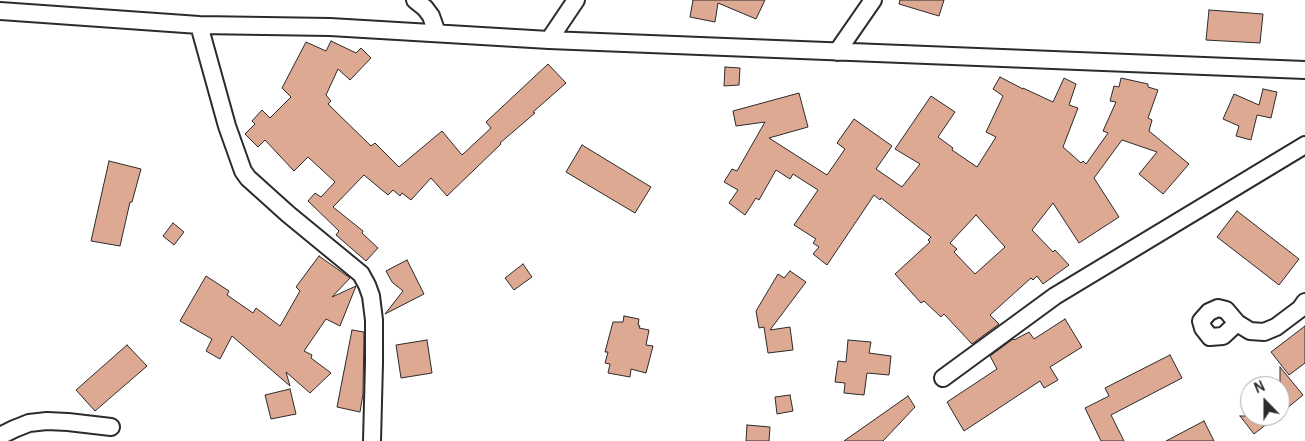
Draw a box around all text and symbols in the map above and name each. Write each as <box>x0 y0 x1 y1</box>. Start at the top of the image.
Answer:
north arrow <box>1240 376 1290 426</box>
text: N <box>1252 378 1267 397</box>

